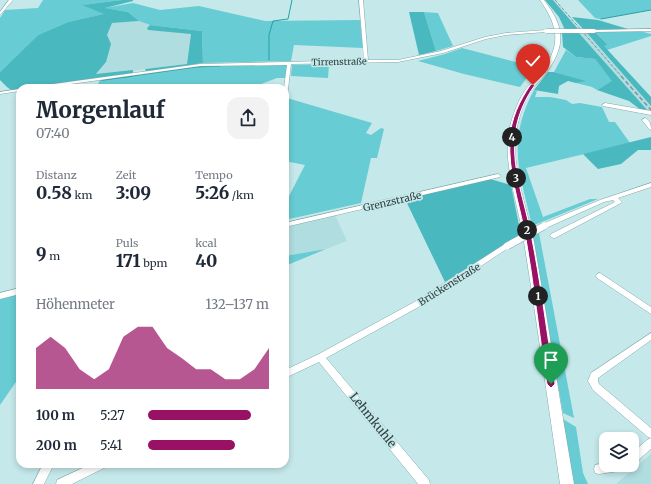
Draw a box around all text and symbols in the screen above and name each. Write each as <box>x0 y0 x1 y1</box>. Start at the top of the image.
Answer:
pin <box>516 44 550 85</box>
icon: check <box>522 50 544 72</box>
street label: Tirrenstraße <box>311 56 367 67</box>
text: Morgenlauf <box>36 96 165 124</box>
button: share <box>227 97 269 139</box>
text: 07:40 <box>36 125 70 142</box>
pin: 4 <box>502 127 522 147</box>
text: 4 <box>509 130 516 144</box>
text: Distanz <box>36 168 77 182</box>
text: Zeit <box>116 168 136 182</box>
text: Tempo <box>195 168 233 182</box>
pin: 3 <box>506 168 526 188</box>
text: 3 <box>513 171 519 185</box>
text: 0.58 <box>36 182 72 204</box>
text: 3:09 <box>116 182 151 204</box>
text: 5:26 <box>195 182 229 204</box>
text: km <box>72 188 92 202</box>
text: /km <box>229 188 254 202</box>
street label: Grenzstraße <box>362 188 422 214</box>
pin: 2 <box>517 220 537 240</box>
text: 2 <box>524 223 530 237</box>
text: Puls <box>116 236 138 250</box>
text: kcal <box>195 236 217 250</box>
text: 9 <box>36 243 47 265</box>
text: m <box>47 249 60 263</box>
text: 171 <box>116 250 141 272</box>
text: 40 <box>195 250 217 272</box>
text: bpm <box>141 256 167 270</box>
street label: Brückenstraße <box>416 260 483 309</box>
pin: 1 <box>528 286 548 306</box>
text: 1 <box>535 289 541 303</box>
text: Höhenmeter <box>36 296 115 313</box>
text: 132–137 m <box>206 296 269 313</box>
pin <box>534 343 568 384</box>
icon: arrive <box>540 349 562 371</box>
street label: Lehmkuhle <box>347 389 400 450</box>
text: 100 m <box>36 407 75 424</box>
text: 5:27 <box>100 407 125 424</box>
map controls <box>599 432 639 472</box>
button: layers <box>599 432 639 472</box>
text: 200 m <box>36 437 77 454</box>
text: 5:41 <box>100 437 122 454</box>

